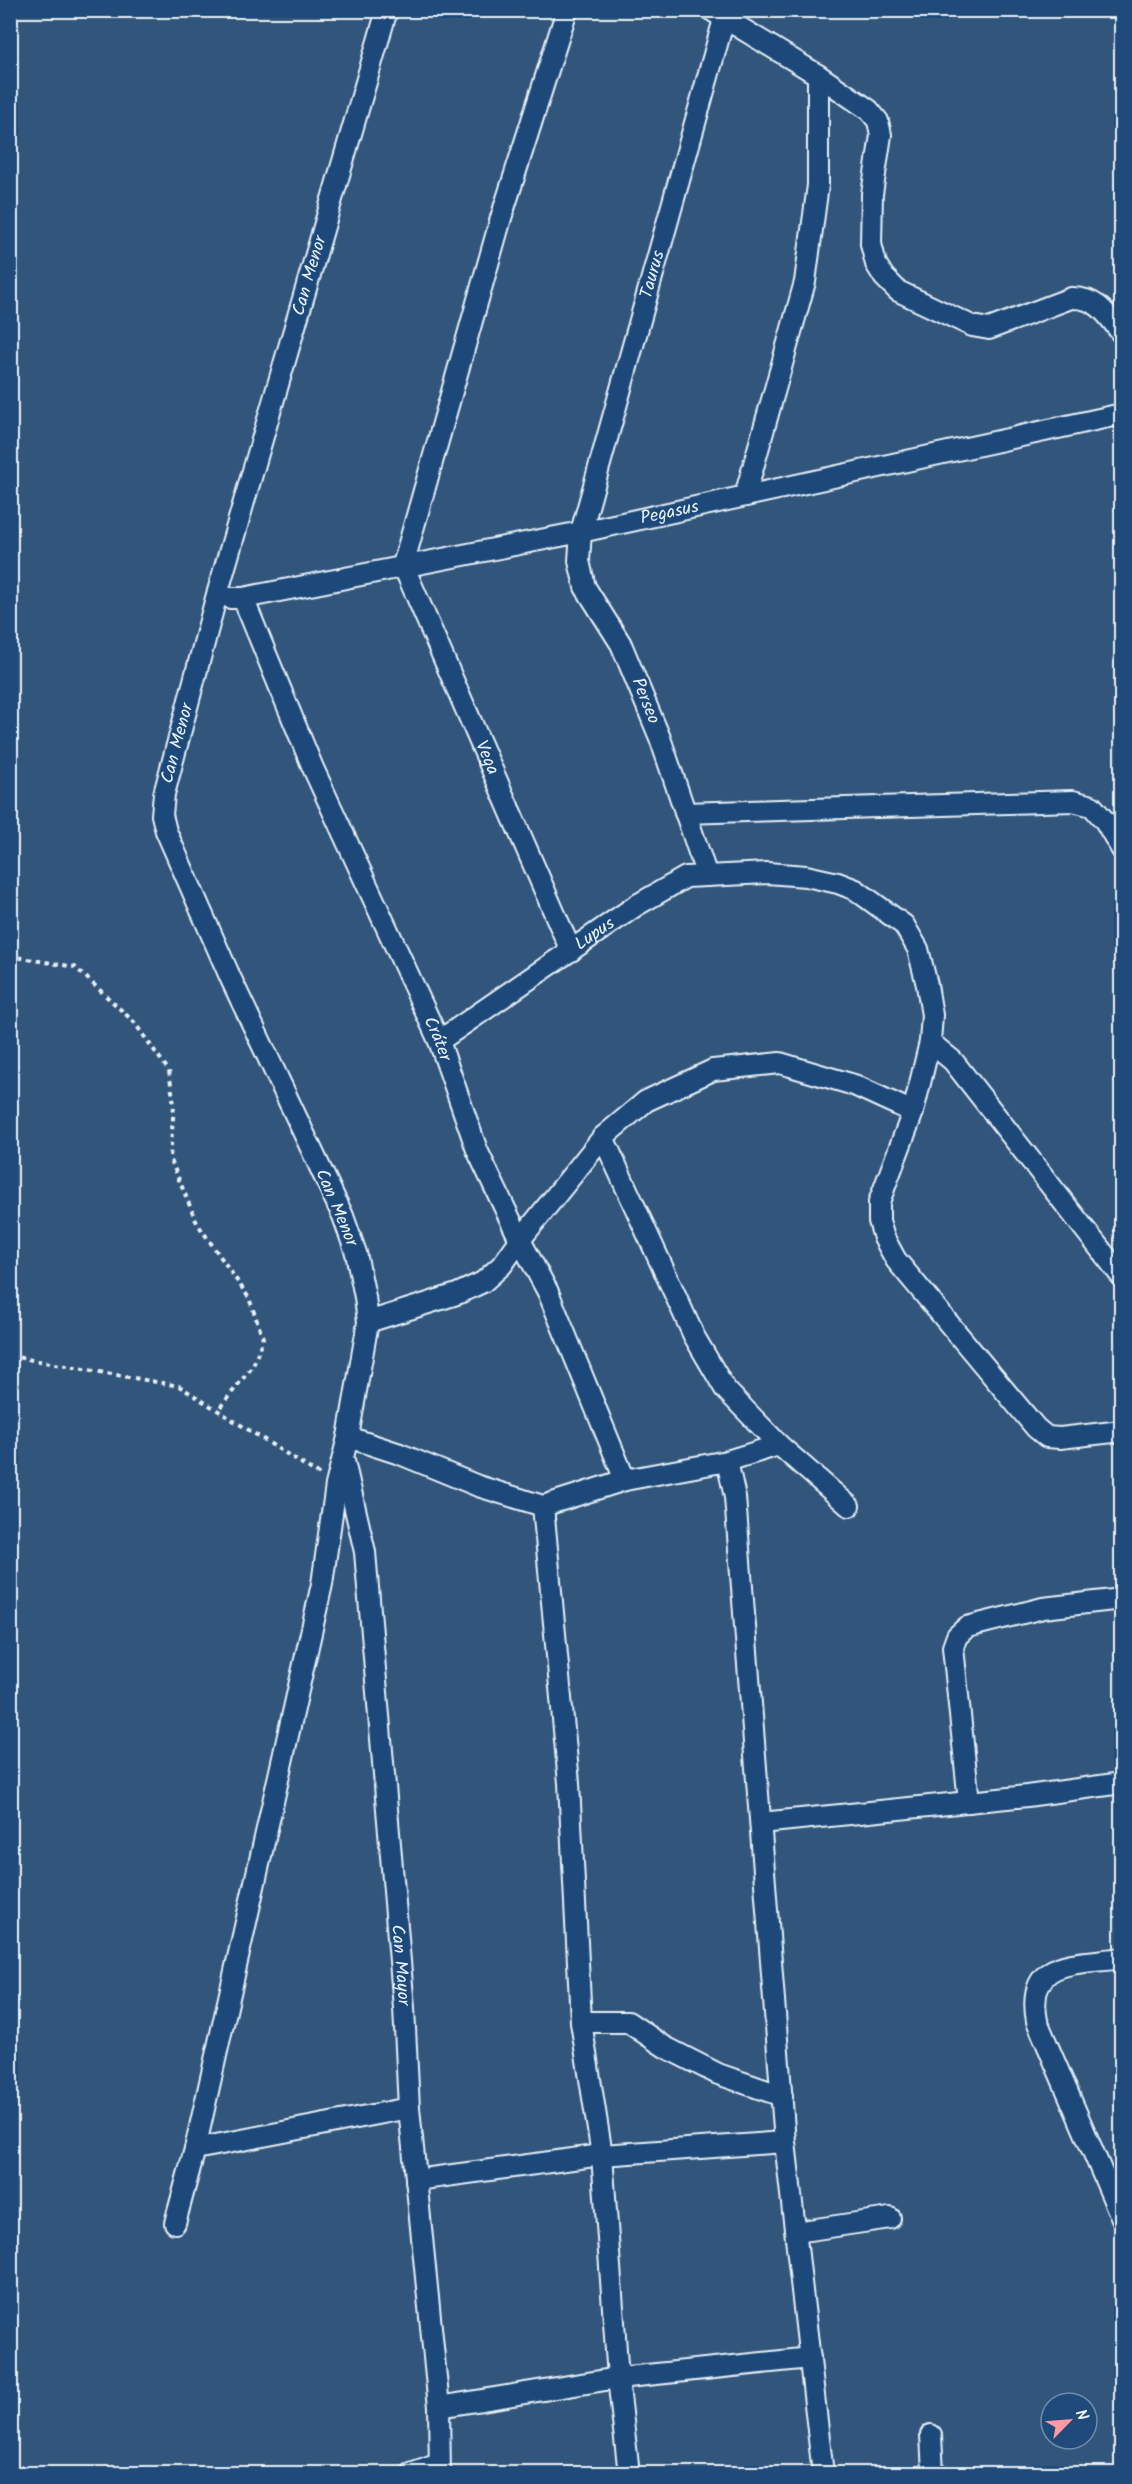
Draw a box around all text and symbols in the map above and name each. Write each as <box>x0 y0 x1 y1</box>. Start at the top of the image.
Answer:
street label: Can Menor <box>284 231 335 319</box>
street label: Taurus <box>632 247 673 302</box>
street label: Pegasus <box>638 492 702 533</box>
street label: Perseo <box>623 673 667 729</box>
street label: Can Menor <box>153 699 202 787</box>
street label: Vega <box>467 736 507 779</box>
street label: Lupus <box>569 910 621 958</box>
street label: Cráter <box>415 1012 460 1066</box>
street label: Can Menor <box>307 1165 366 1252</box>
street label: Can Mayor <box>382 1923 418 2008</box>
north arrow <box>1039 2391 1099 2451</box>
text: N <box>1068 2405 1095 2425</box>

